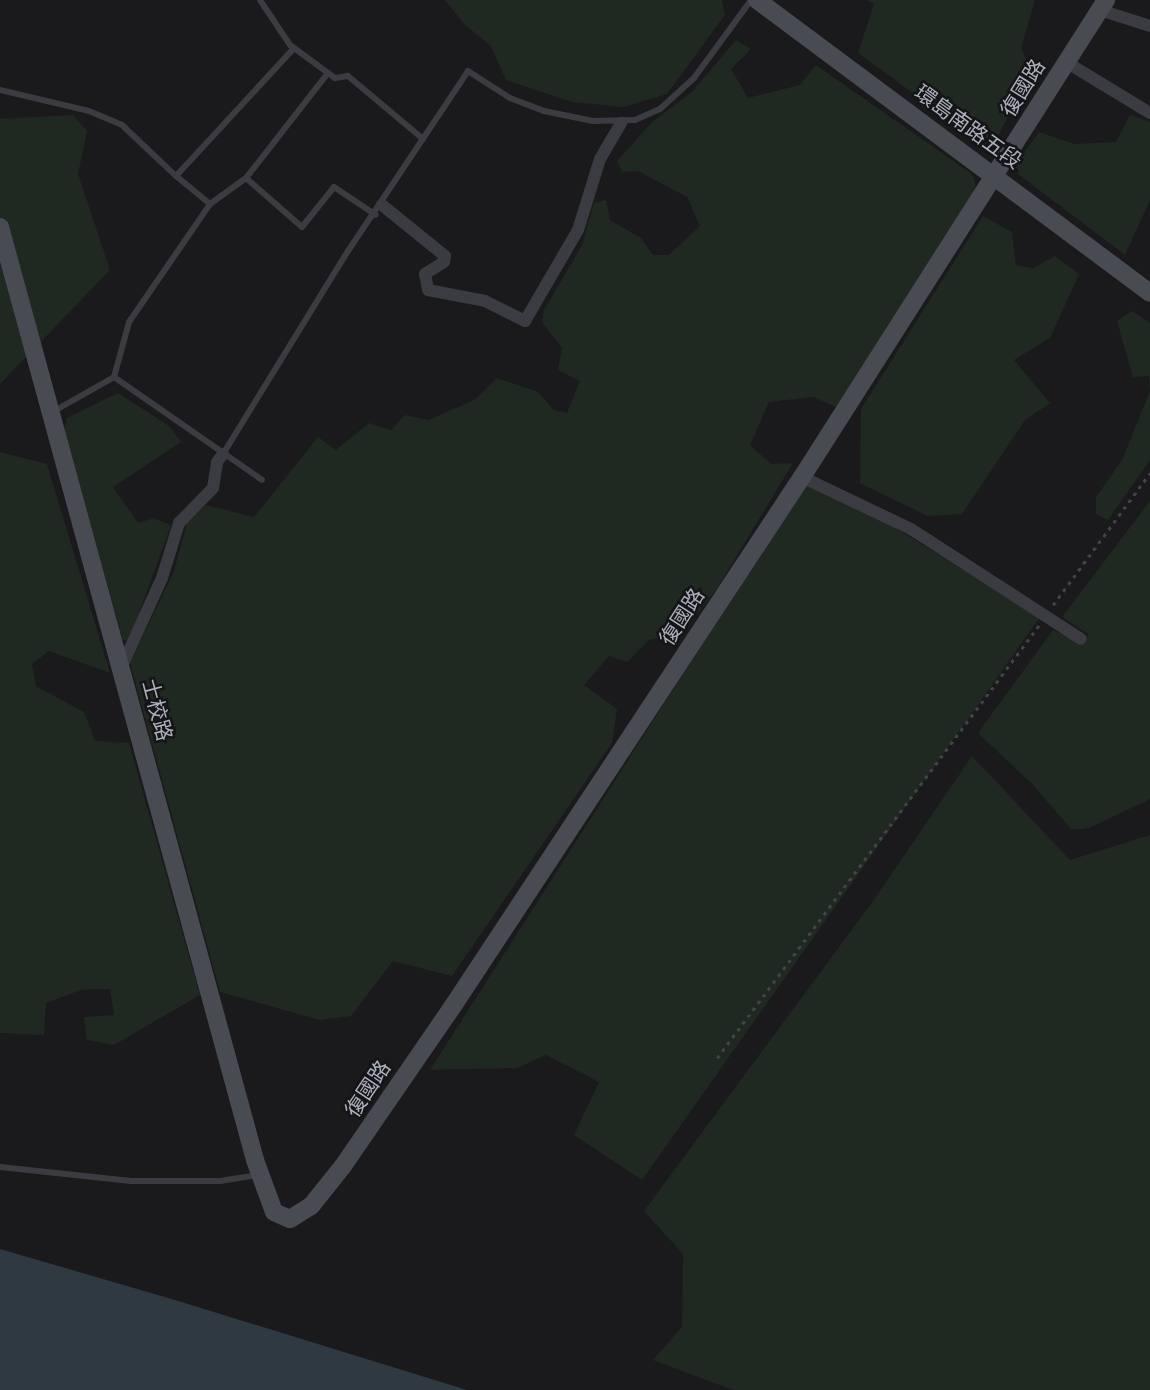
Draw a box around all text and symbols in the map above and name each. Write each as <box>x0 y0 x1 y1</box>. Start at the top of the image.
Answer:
street label: 復國路 <box>996 55 1050 121</box>
street label: 環島南路五段 <box>910 80 1026 174</box>
street label: 復國路 <box>654 584 710 650</box>
street label: 士校路 <box>137 676 177 744</box>
street label: 復國路 <box>340 1056 396 1122</box>

